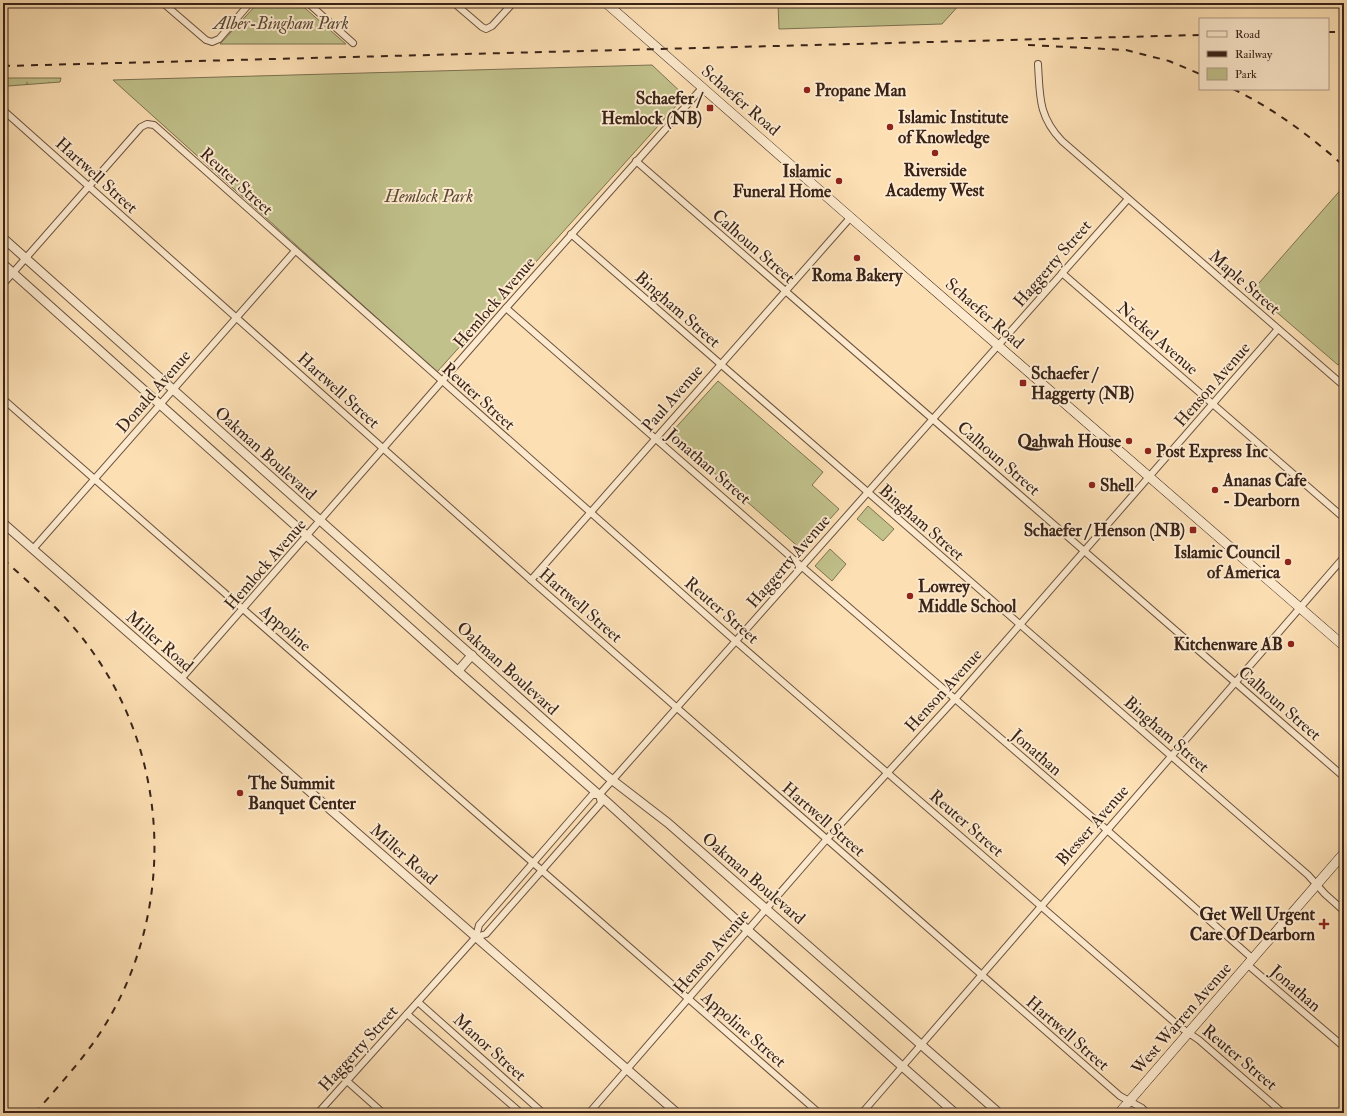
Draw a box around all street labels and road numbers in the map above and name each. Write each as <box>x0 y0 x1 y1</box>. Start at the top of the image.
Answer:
street label: Schaefer Road <box>697 61 785 141</box>
street label: Hartwell Street <box>51 133 143 218</box>
street label: Reuter Street <box>196 143 278 220</box>
street label: Calhoun Street <box>708 205 800 288</box>
street label: Haggerty Street <box>1009 215 1097 312</box>
street label: Maple Street <box>1204 246 1285 320</box>
street label: Hemlock Avenue <box>449 252 540 352</box>
street label: Bingham Street <box>631 267 725 353</box>
street label: Schaefer Road <box>941 274 1029 354</box>
street label: Neckel Avenue <box>1113 297 1203 379</box>
street label: Henson Avenue <box>1170 338 1255 431</box>
street label: Donald Avenue <box>112 345 195 437</box>
street label: Hartwell Street <box>293 348 385 433</box>
street label: Reuter Street <box>438 358 520 435</box>
street label: Paul Avenue <box>637 360 707 436</box>
street label: Oakman Boulevard <box>210 402 321 505</box>
street label: Calhoun Street <box>953 417 1045 500</box>
street label: Jonathan Street <box>661 423 756 510</box>
street label: Bingham Street <box>875 480 969 566</box>
street label: Haggerty Avenue <box>742 510 835 613</box>
street label: Hemlock Avenue <box>220 514 311 614</box>
street label: Hartwell Street <box>535 563 627 648</box>
street label: Reuter Street <box>680 572 763 649</box>
street label: Appoline <box>254 600 316 657</box>
street label: Miller Road <box>122 606 198 677</box>
street label: Oakman Boulevard <box>452 617 563 720</box>
street label: Henson Avenue <box>900 644 986 736</box>
street label: Calhoun Street <box>1234 662 1326 745</box>
street label: Bingham Street <box>1120 692 1214 778</box>
street label: Jonathan <box>1005 724 1067 781</box>
street label: Hartwell Street <box>778 777 870 862</box>
street label: Blesser Avenue <box>1052 781 1133 870</box>
street label: Reuter Street <box>925 785 1008 862</box>
street label: Miller Road <box>366 819 442 890</box>
street label: Oakman Boulevard <box>698 828 810 929</box>
street label: Henson Avenue <box>669 905 754 998</box>
street label: West Warren Avenue <box>1126 958 1236 1080</box>
street label: Jonathan <box>1264 960 1326 1017</box>
street label: Appoline Street <box>696 986 791 1073</box>
street label: Hartwell Street <box>1022 991 1114 1076</box>
street label: Haggerty Street <box>314 1001 404 1096</box>
street label: Manor Street <box>449 1009 531 1086</box>
street label: Reuter Street <box>1198 1020 1282 1095</box>

